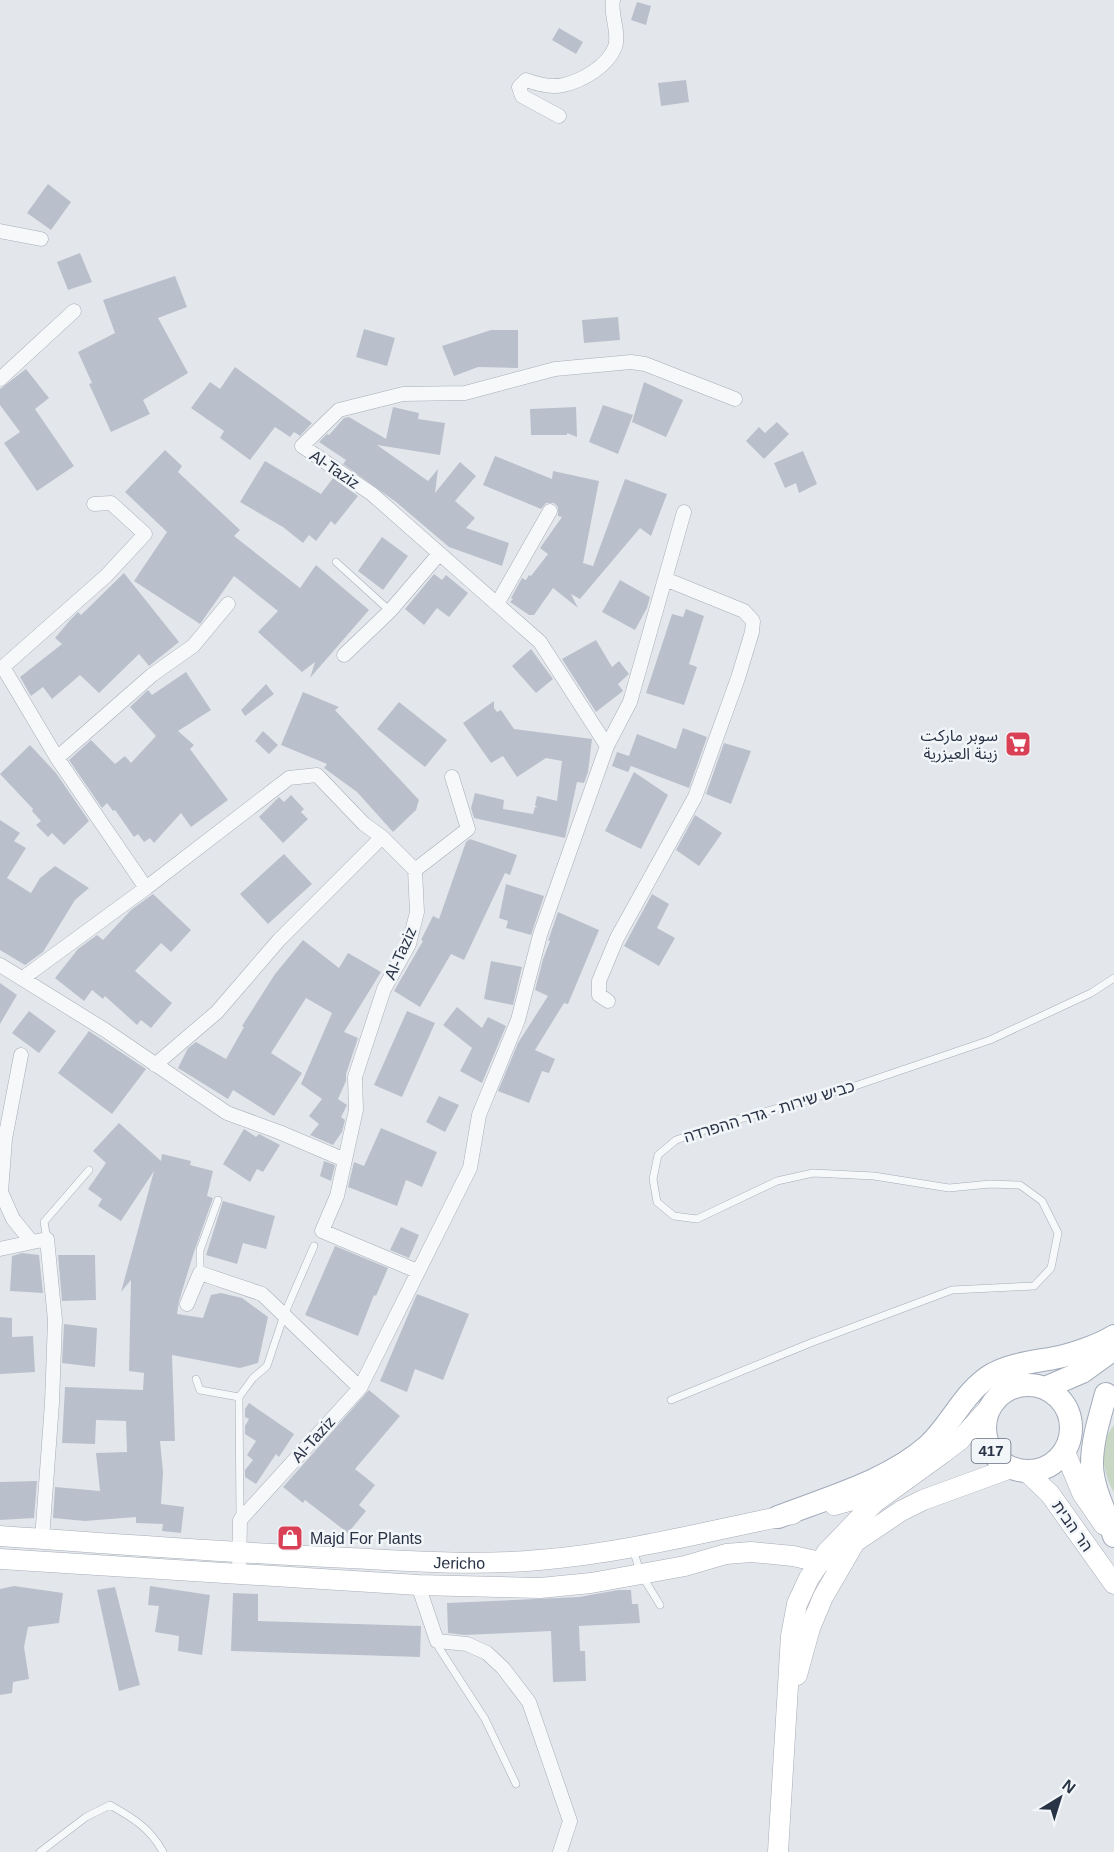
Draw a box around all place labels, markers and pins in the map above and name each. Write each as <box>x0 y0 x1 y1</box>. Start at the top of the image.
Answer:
place label: سوبر ماركت زينة العيزرية <box>920 727 998 763</box>
supermarket icon: سوبر ماركت زينة العيزرية <box>1003 729 1033 759</box>
shop icon: Majd For Plants <box>275 1523 305 1553</box>
place label: Majd For Plants <box>310 1530 422 1547</box>

